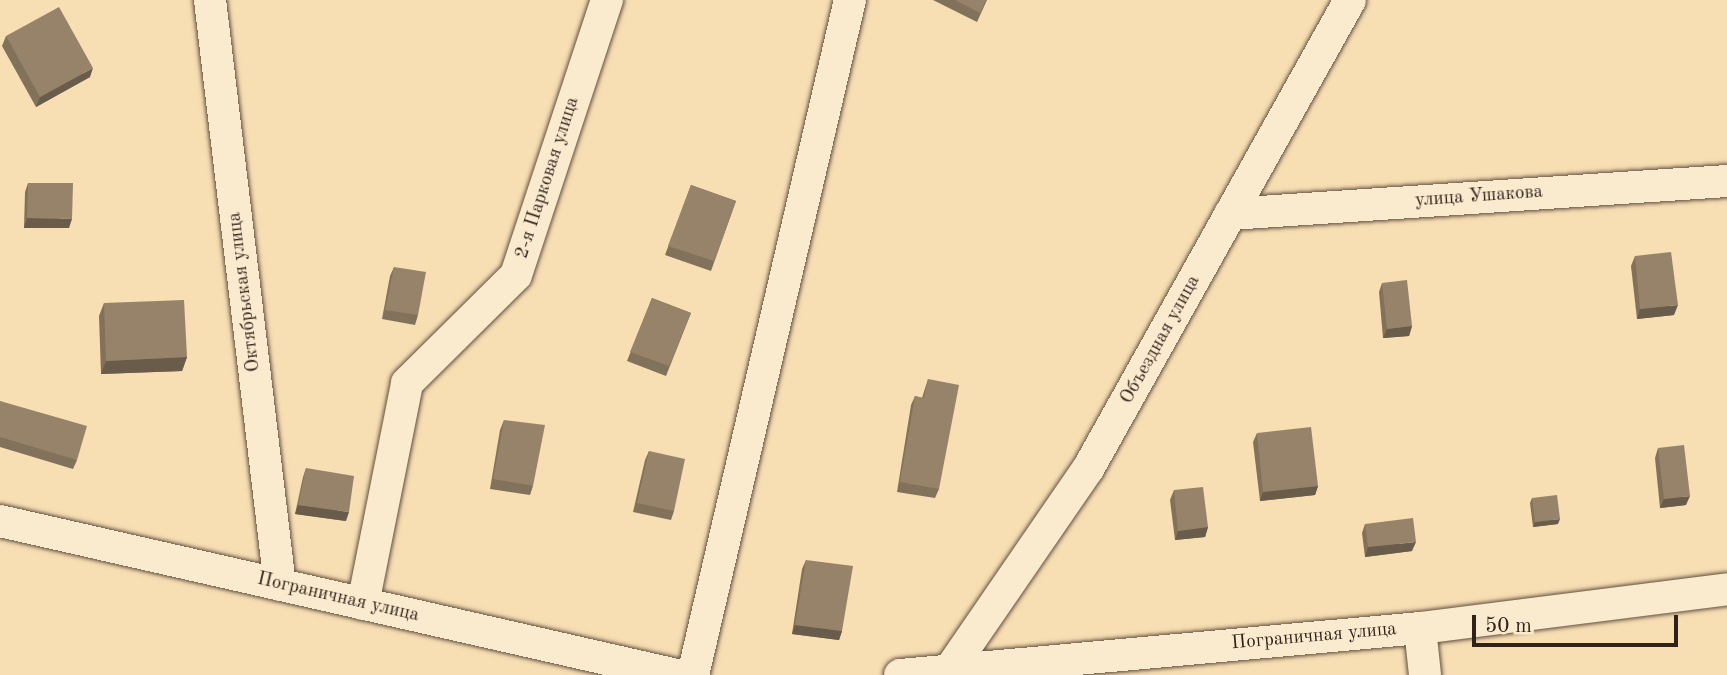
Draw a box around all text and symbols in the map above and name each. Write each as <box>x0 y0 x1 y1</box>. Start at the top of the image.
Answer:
street label: 2-я Парковая улица <box>511 94 585 262</box>
street label: улица Ушакова <box>1414 181 1544 213</box>
street label: Октябрьская улица <box>224 211 266 373</box>
street label: Объездная улица <box>1116 272 1206 408</box>
street label: Пограничная улица <box>255 568 421 628</box>
scale bar <box>1475 602 1682 646</box>
text: 50 m <box>1485 616 1532 637</box>
street label: Пограничная улица <box>1231 618 1397 656</box>

